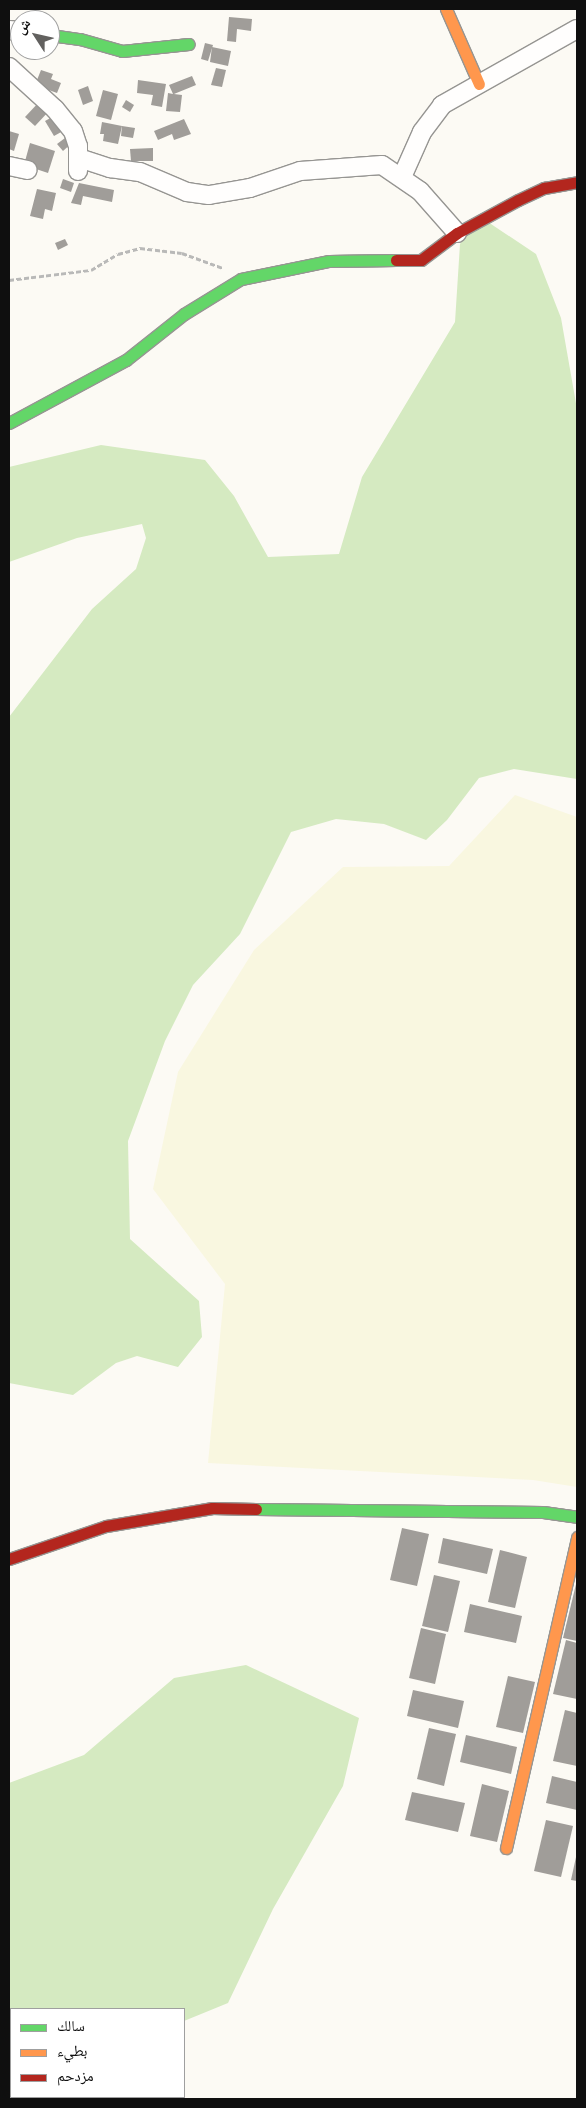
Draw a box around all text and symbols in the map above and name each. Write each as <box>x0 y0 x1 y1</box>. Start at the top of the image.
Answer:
north arrow <box>10 10 60 60</box>
text: ش <box>12 16 34 38</box>
legend <box>10 2008 185 2098</box>
text: سالك <box>57 2017 85 2035</box>
text: بطيء <box>57 2042 87 2060</box>
text: مزدحم <box>57 2067 94 2085</box>

